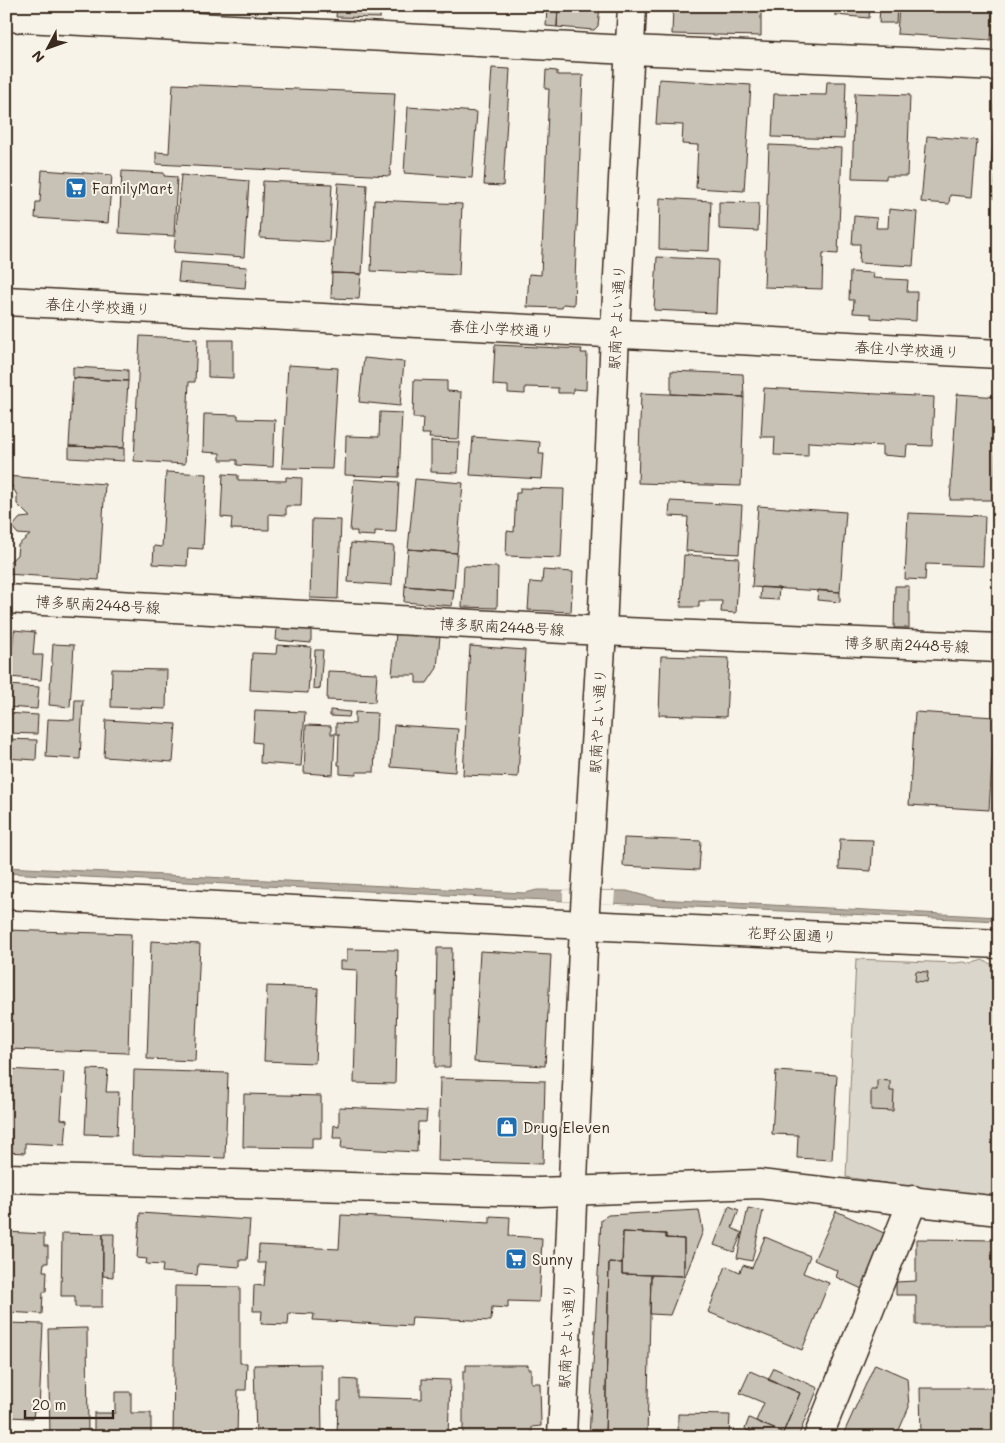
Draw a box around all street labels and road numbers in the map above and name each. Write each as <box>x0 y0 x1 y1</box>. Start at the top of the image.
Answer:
street label: 駅南やよい通り <box>603 264 629 370</box>
street label: 春住小学校通り <box>45 293 151 319</box>
street label: 春住小学校通り <box>449 315 555 341</box>
street label: 春住小学校通り <box>854 336 960 362</box>
street label: 博多駅南2448号線 <box>35 591 161 617</box>
street label: 博多駅南2448号線 <box>439 613 565 639</box>
street label: 博多駅南2448号線 <box>844 632 970 656</box>
street label: 駅南やよい通り <box>584 668 610 774</box>
street label: 花野公園通り <box>747 922 837 946</box>
street label: 駅南やよい通り <box>553 1283 579 1389</box>

